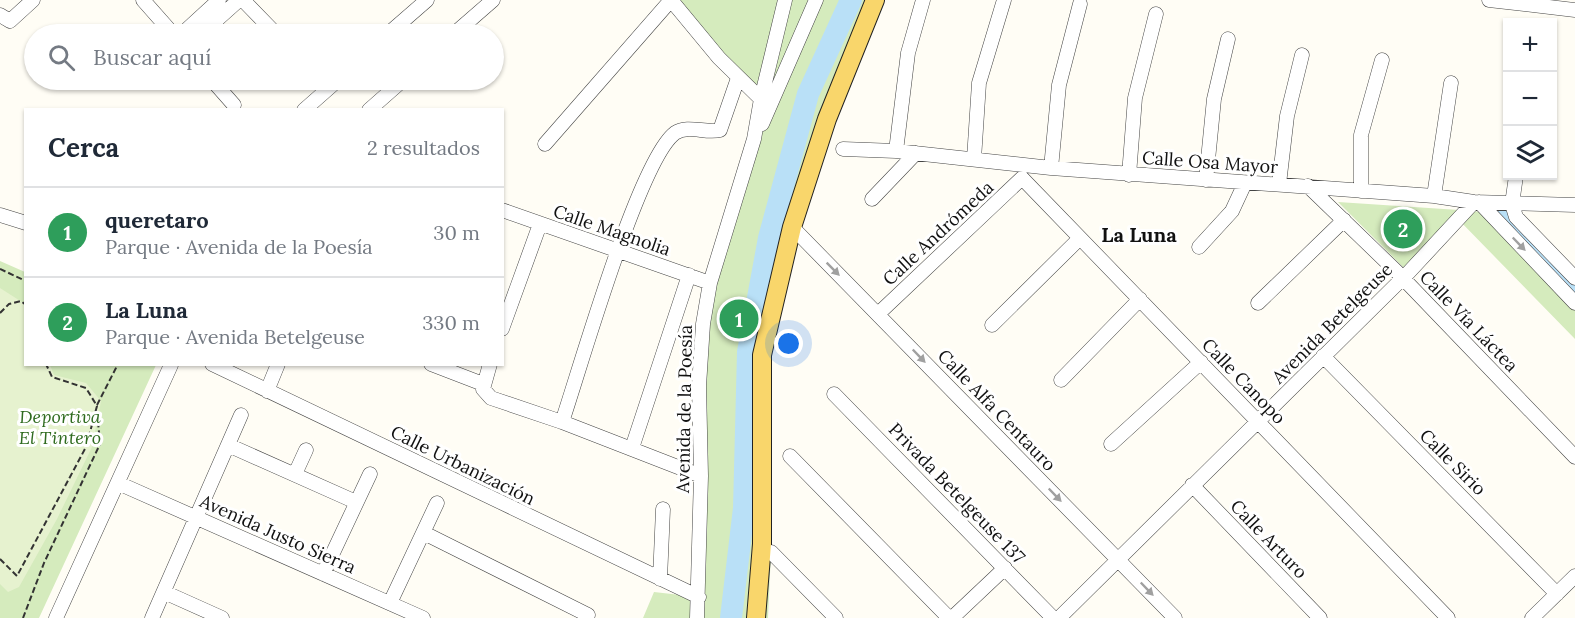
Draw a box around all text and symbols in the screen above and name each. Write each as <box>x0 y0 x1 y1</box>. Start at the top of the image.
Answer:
map controls <box>1503 18 1557 180</box>
button: + <box>1503 18 1557 72</box>
search box <box>24 24 504 90</box>
icon: search <box>45 41 78 74</box>
text: Buscar aquí <box>93 43 211 71</box>
button: − <box>1503 72 1557 126</box>
button: layers <box>1503 126 1557 180</box>
text: Cerca <box>48 131 119 164</box>
text: 2 resultados <box>367 135 480 160</box>
street label: Calle Osa Mayor <box>1141 146 1279 178</box>
street label: Calle Andrómeda <box>878 176 998 290</box>
street label: Calle Magnolia <box>550 199 674 261</box>
text: queretaro <box>105 206 209 234</box>
pin: 2 <box>1384 206 1422 252</box>
text: 1 <box>63 220 72 245</box>
text: 30 m <box>433 220 480 245</box>
district label: La Luna <box>1101 222 1177 247</box>
text: Parque · Avenida de la Poesía <box>105 234 373 259</box>
one-way arrow <box>1512 237 1526 252</box>
street label: Avenida Betelgeuse <box>1266 258 1397 389</box>
one-way arrow <box>825 261 839 275</box>
street label: Calle Vía Láctea <box>1415 265 1523 377</box>
text: La Luna <box>105 296 188 324</box>
pin: 1 <box>720 296 758 342</box>
text: 2 <box>62 310 73 335</box>
text: 330 m <box>422 310 480 335</box>
text: Parque · Avenida Betelgeuse <box>105 324 365 349</box>
street label: Avenida de la Poesía <box>671 325 697 494</box>
your location <box>774 329 803 358</box>
street label: Calle Canopo <box>1197 333 1291 429</box>
street label: Calle Alfa Centauro <box>933 344 1061 476</box>
one-way arrow <box>911 348 925 362</box>
park label: Deportiva El Tintero <box>19 405 101 449</box>
street label: Privada Betelgeuse 137 <box>884 418 1030 568</box>
street label: Calle Urbanización <box>387 420 539 510</box>
street label: Calle Sirio <box>1415 424 1491 500</box>
one-way arrow <box>1048 488 1062 502</box>
street label: Avenida Justo Sierra <box>196 489 359 579</box>
street label: Calle Arturo <box>1226 495 1312 583</box>
one-way arrow <box>1139 582 1153 596</box>

